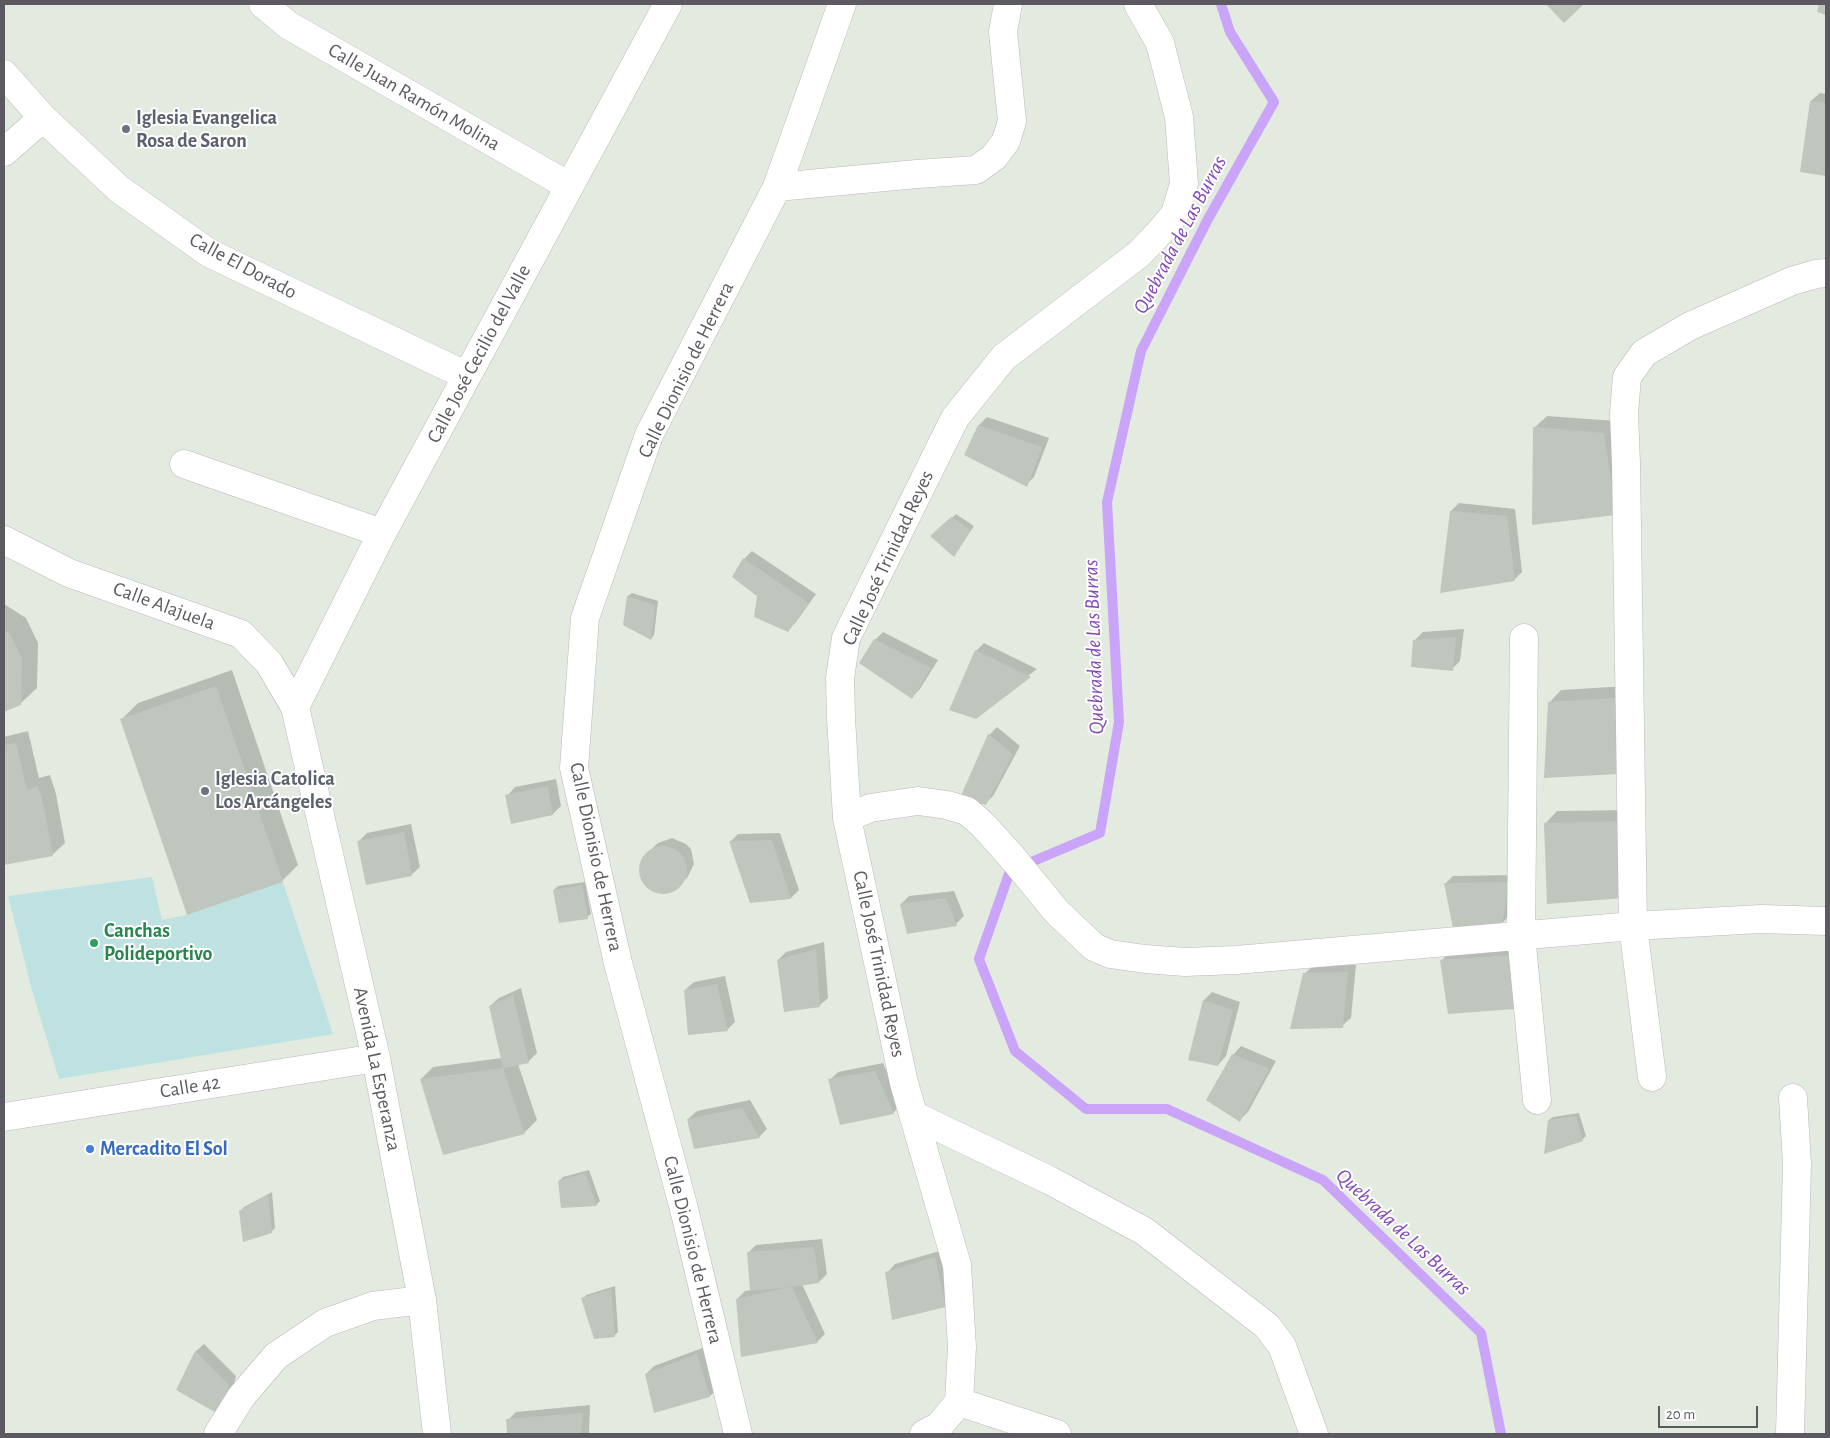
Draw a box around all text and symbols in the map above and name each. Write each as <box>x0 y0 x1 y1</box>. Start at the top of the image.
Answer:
street label: Calle Juan Ramón Molina <box>324 38 504 156</box>
place label: Iglesia Evangelica Rosa de Saron <box>136 106 277 153</box>
marker: Iglesia Evangelica Rosa de Saron <box>120 123 132 135</box>
water label: Quebrada de Las Burras <box>1128 152 1232 318</box>
street label: Calle El Dorado <box>185 228 301 304</box>
street label: Calle José Cecilio del Valle <box>422 261 536 447</box>
street label: Calle Dionisio de Herrera <box>633 278 739 462</box>
street label: Calle José Trinidad Reyes <box>837 467 939 649</box>
water label: Quebrada de Las Burras <box>1078 559 1110 735</box>
street label: Calle Alajuela <box>110 576 218 636</box>
street label: Calle Dionisio de Herrera <box>564 760 628 954</box>
place label: Iglesia Catolica Los Arcángeles <box>215 767 335 814</box>
marker: Iglesia Catolica Los Arcángeles <box>199 785 211 797</box>
street label: Calle José Trinidad Reyes <box>847 868 911 1060</box>
place label: Canchas Polideportivo <box>104 919 212 966</box>
marker: Canchas Polideportivo <box>88 937 100 949</box>
street label: Avenida La Esperanza <box>348 985 406 1153</box>
street label: Calle 42 <box>158 1070 222 1104</box>
place label: Mercadito El Sol <box>100 1137 228 1161</box>
marker: Mercadito El Sol <box>84 1143 96 1155</box>
street label: Calle Dionisio de Herrera <box>658 1153 728 1347</box>
water label: Quebrada de Las Burras <box>1330 1163 1476 1301</box>
scale bar <box>1660 1396 1760 1428</box>
text: 20 m <box>1666 1407 1695 1422</box>

